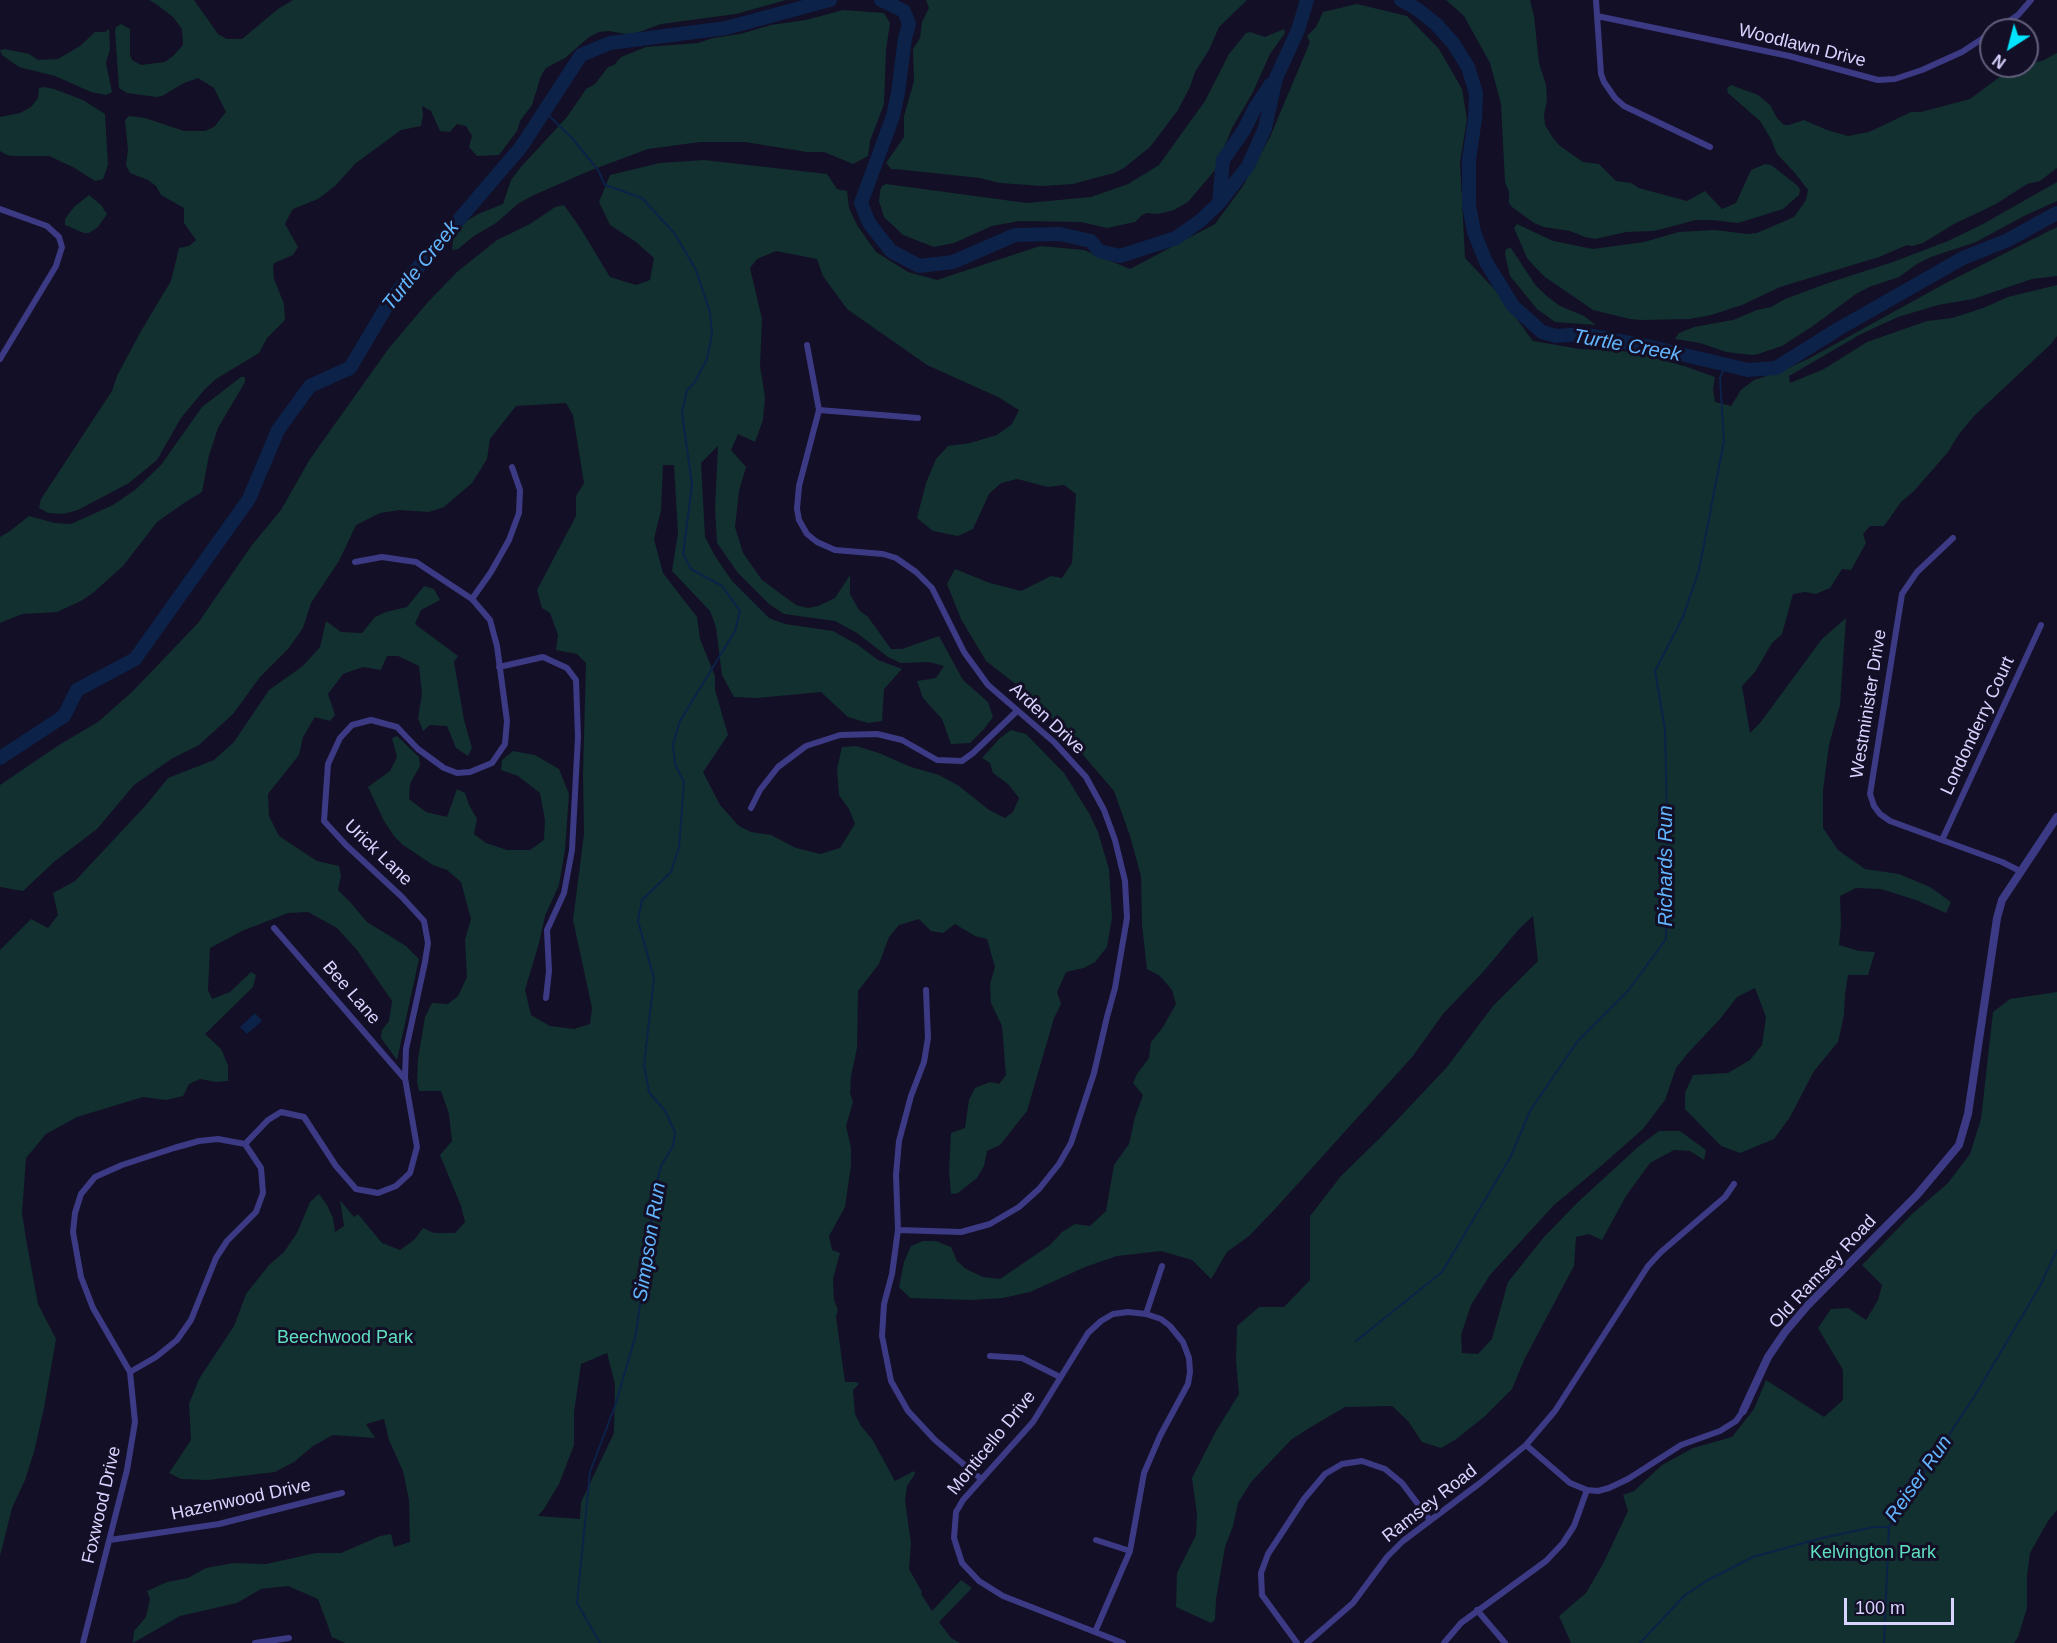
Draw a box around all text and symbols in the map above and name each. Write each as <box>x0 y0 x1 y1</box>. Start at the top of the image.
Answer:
north arrow <box>1979 18 2039 78</box>
street label: Woodlawn Drive <box>1736 20 1868 72</box>
text: N <box>1990 51 2009 72</box>
water label: Turtle Creek <box>378 216 464 316</box>
water label: Turtle Creek <box>1571 325 1683 367</box>
street label: Westminister Drive <box>1847 628 1891 780</box>
street label: Londonderry Court <box>1936 653 2020 799</box>
street label: Arden Drive <box>1005 679 1089 759</box>
water label: Richards Run <box>1654 805 1678 927</box>
street label: Urick Lane <box>340 815 416 891</box>
street label: Bee Lane <box>318 957 384 1029</box>
water label: Simpson Run <box>629 1181 671 1303</box>
street label: Old Ramsey Road <box>1765 1211 1881 1333</box>
park label: Beechwood Park <box>277 1327 413 1349</box>
street label: Monticello Drive <box>943 1386 1041 1500</box>
water label: Reiser Run <box>1880 1431 1958 1527</box>
street label: Foxwood Drive <box>78 1444 126 1566</box>
street label: Ramsey Road <box>1378 1460 1482 1548</box>
street label: Hazenwood Drive <box>169 1475 313 1525</box>
park label: Kelvington Park <box>1810 1542 1936 1564</box>
scale bar <box>1847 1586 1956 1624</box>
text: 100 m <box>1855 1598 1905 1618</box>

